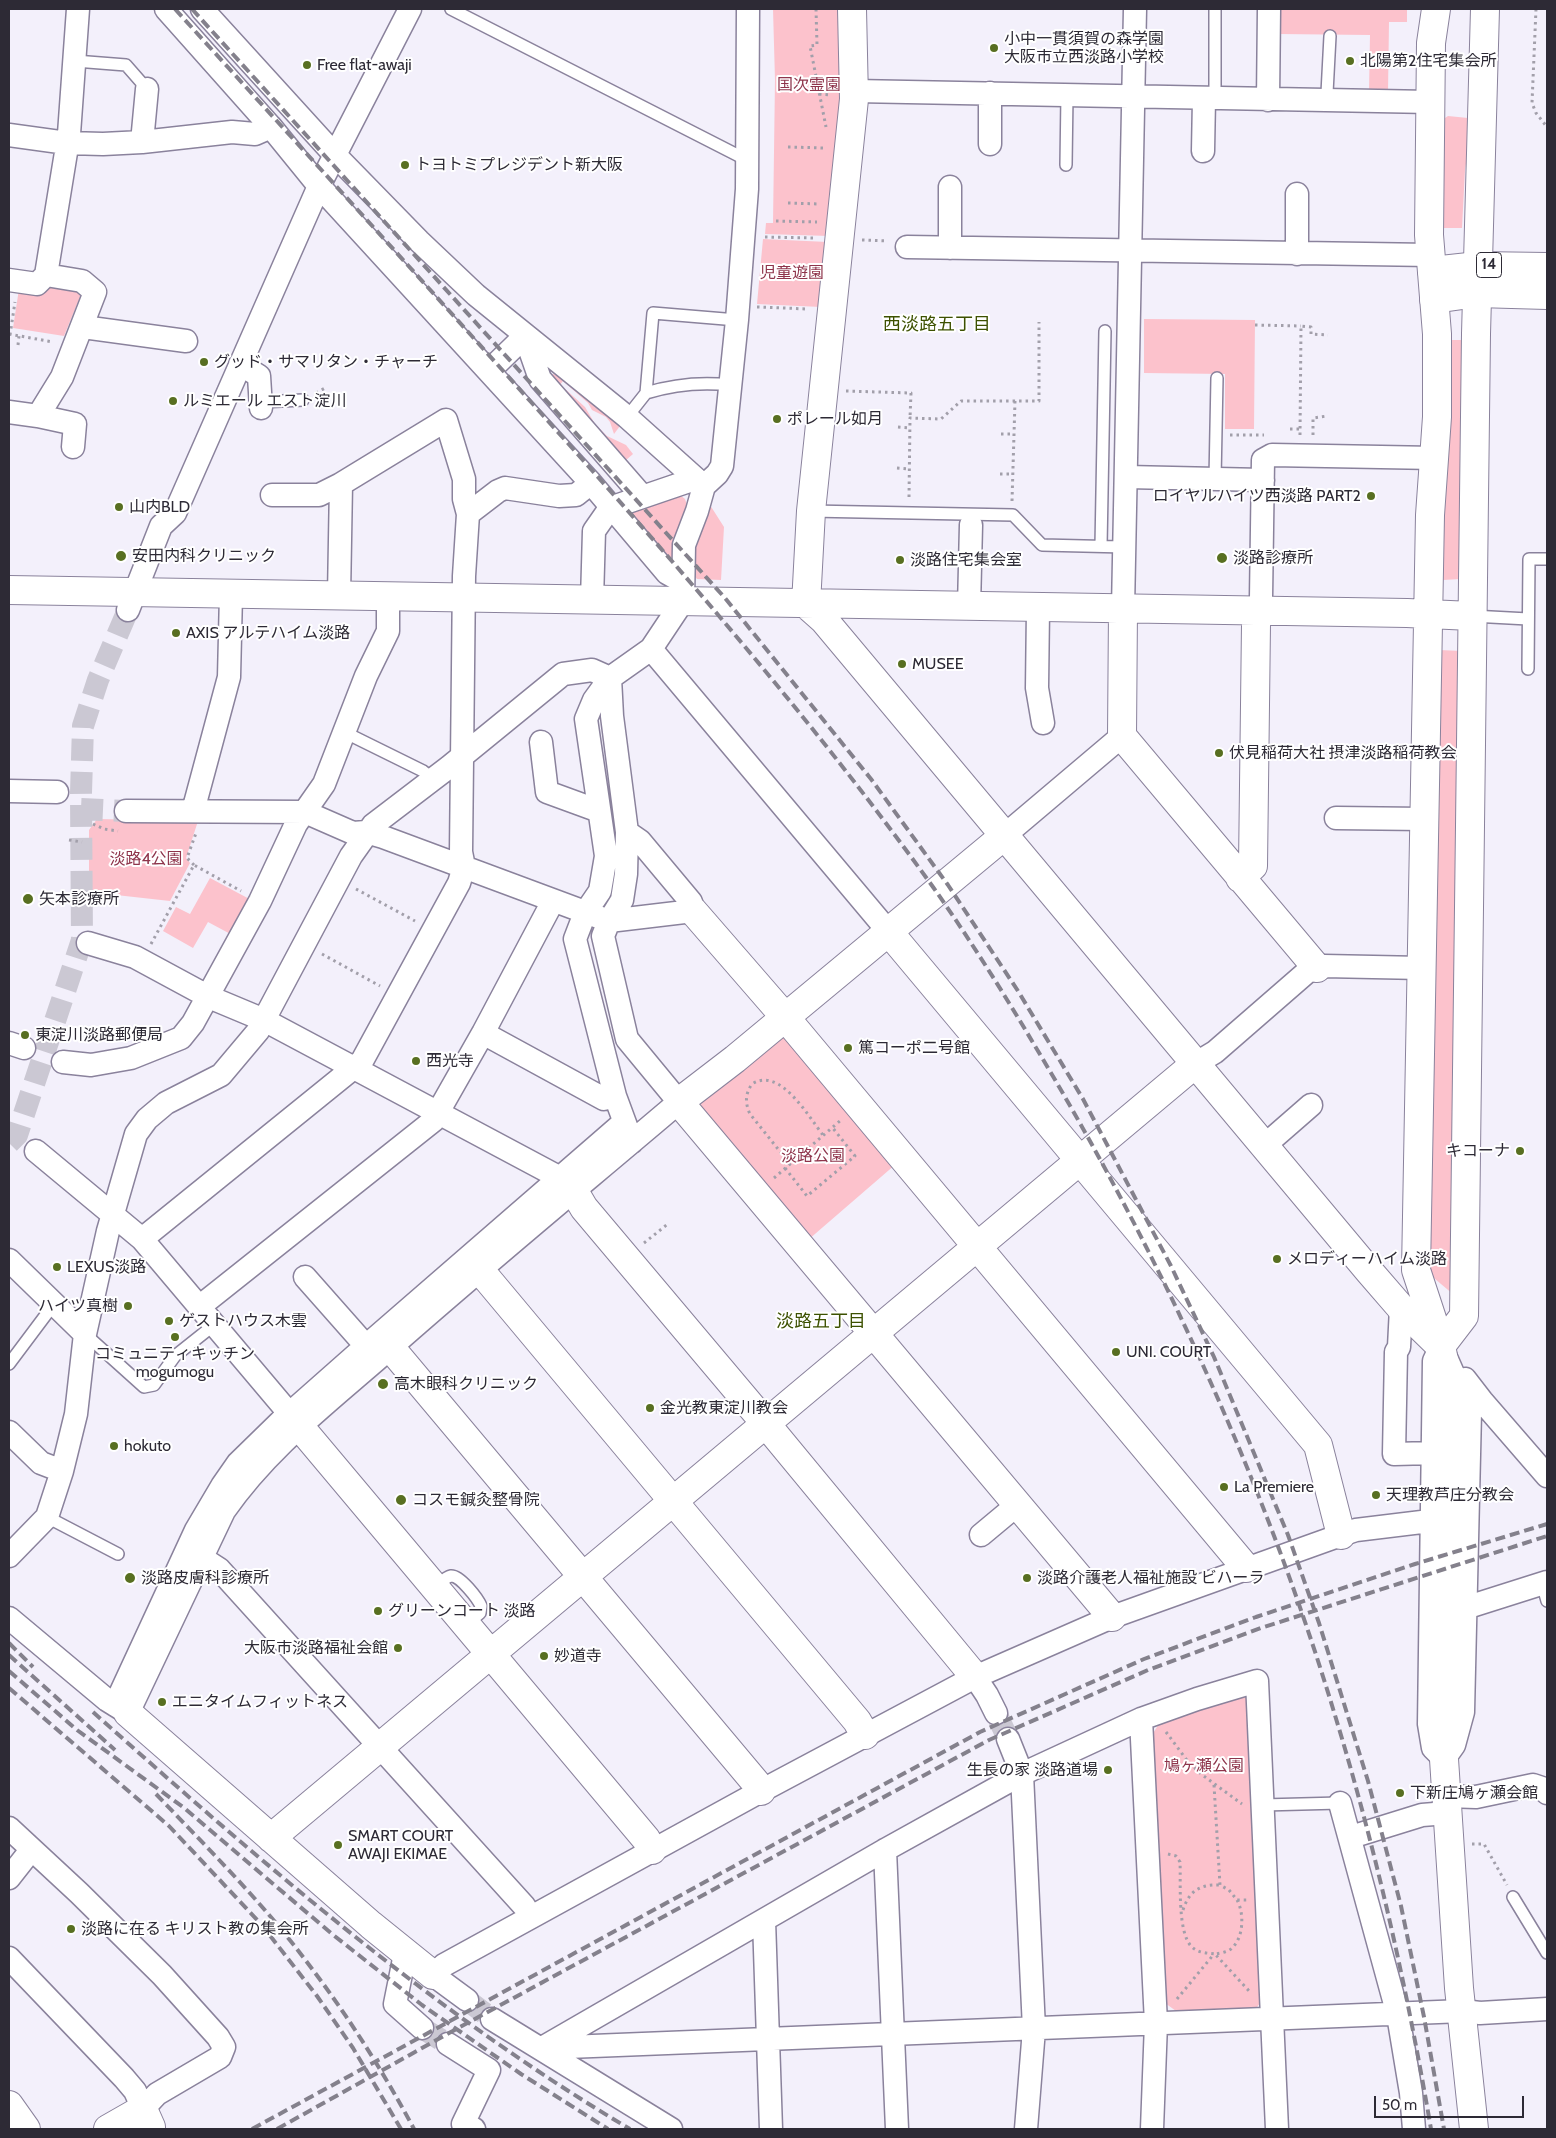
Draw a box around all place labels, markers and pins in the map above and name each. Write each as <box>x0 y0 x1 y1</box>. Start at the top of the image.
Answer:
place label: 小中一貫須賀の森学園 大阪市立西淡路小学校 <box>1004 29 1164 67</box>
marker: 小中一貫須賀の森学園 大阪市立西淡路小学校 <box>988 42 1000 54</box>
place label: 北陽第2住宅集会所 <box>1360 51 1496 71</box>
place label: Free flat-awaji <box>317 55 412 75</box>
marker: 北陽第2住宅集会所 <box>1344 55 1356 67</box>
marker: Free flat-awaji <box>301 59 313 71</box>
place label: トヨトミプレジデント新大阪 <box>415 155 623 175</box>
marker: トヨトミプレジデント新大阪 <box>399 159 411 171</box>
place label: グッド・サマリタン・チャーチ <box>214 352 438 372</box>
marker: グッド・サマリタン・チャーチ <box>198 356 210 368</box>
place label: ルミエール エスト淀川 <box>183 391 347 411</box>
marker: ルミエール エスト淀川 <box>167 395 179 407</box>
place label: ポレール如月 <box>787 409 883 429</box>
marker: ポレール如月 <box>771 413 783 425</box>
place label: ロイヤルハイツ西淡路 PART2 <box>1153 486 1361 506</box>
marker: ロイヤルハイツ西淡路 PART2 <box>1365 490 1377 502</box>
place label: 山内BLD <box>129 497 190 517</box>
marker: 山内BLD <box>113 501 125 513</box>
place label: 安田内科クリニック <box>132 546 276 566</box>
place label: 淡路診療所 <box>1233 548 1313 568</box>
marker: 安田内科クリニック <box>114 549 128 563</box>
place label: 淡路住宅集会室 <box>910 550 1022 570</box>
marker: 淡路診療所 <box>1215 551 1229 565</box>
marker: 淡路住宅集会室 <box>894 554 906 566</box>
place label: AXIS アルテハイム淡路 <box>186 623 350 643</box>
marker: AXIS アルテハイム淡路 <box>170 627 182 639</box>
place label: MUSEE <box>912 654 964 674</box>
marker: MUSEE <box>896 658 908 670</box>
place label: 伏見稲荷大社 摂津淡路稲荷教会 <box>1229 743 1457 763</box>
marker: 伏見稲荷大社 摂津淡路稲荷教会 <box>1213 747 1225 759</box>
place label: 矢本診療所 <box>39 889 119 909</box>
marker: 矢本診療所 <box>21 892 35 906</box>
place label: 東淀川淡路郵便局 <box>35 1025 163 1045</box>
marker: 東淀川淡路郵便局 <box>19 1029 31 1041</box>
place label: 篤コーポ二号館 <box>858 1038 970 1058</box>
marker: 篤コーポ二号館 <box>842 1042 854 1054</box>
place label: 西光寺 <box>426 1051 474 1071</box>
marker: 西光寺 <box>410 1055 422 1067</box>
place label: キコーナ <box>1446 1141 1510 1161</box>
marker: キコーナ <box>1514 1145 1526 1157</box>
place label: メロディーハイム淡路 <box>1287 1249 1447 1269</box>
marker: メロディーハイム淡路 <box>1271 1253 1283 1265</box>
place label: LEXUS淡路 <box>67 1257 146 1277</box>
marker: LEXUS淡路 <box>51 1261 63 1273</box>
place label: ハイツ真樹 <box>38 1296 118 1316</box>
marker: ハイツ真樹 <box>122 1300 134 1312</box>
place label: ゲストハウス木雲 <box>179 1311 307 1331</box>
marker: ゲストハウス木雲 <box>163 1315 175 1327</box>
marker: コミュニティキッチン mogumogu <box>169 1331 181 1343</box>
place label: UNI. COURT <box>1126 1342 1211 1362</box>
place label: コミュニティキッチン mogumogu <box>95 1344 255 1382</box>
marker: UNI. COURT <box>1110 1346 1122 1358</box>
place label: 高木眼科クリニック <box>394 1374 538 1394</box>
marker: 高木眼科クリニック <box>376 1377 390 1391</box>
place label: 金光教東淀川教会 <box>660 1398 788 1418</box>
marker: 金光教東淀川教会 <box>644 1402 656 1414</box>
place label: hokuto <box>124 1436 171 1456</box>
marker: hokuto <box>108 1440 120 1452</box>
place label: La Premiere <box>1234 1477 1314 1497</box>
marker: La Premiere <box>1218 1481 1230 1493</box>
place label: 天理教芦庄分教会 <box>1386 1485 1514 1505</box>
marker: 天理教芦庄分教会 <box>1370 1489 1382 1501</box>
place label: コスモ鍼灸整骨院 <box>412 1490 540 1510</box>
marker: コスモ鍼灸整骨院 <box>394 1493 408 1507</box>
place label: 淡路皮膚科診療所 <box>141 1568 269 1588</box>
place label: 淡路介護老人福祉施設 ビハーラ <box>1037 1568 1265 1588</box>
marker: 淡路皮膚科診療所 <box>123 1571 137 1585</box>
marker: 淡路介護老人福祉施設 ビハーラ <box>1021 1572 1033 1584</box>
place label: グリーンコート 淡路 <box>388 1601 536 1621</box>
marker: グリーンコート 淡路 <box>372 1605 384 1617</box>
place label: 大阪市淡路福祉会館 <box>244 1638 388 1658</box>
marker: 大阪市淡路福祉会館 <box>392 1642 404 1654</box>
place label: 妙道寺 <box>554 1646 602 1666</box>
marker: 妙道寺 <box>538 1650 550 1662</box>
place label: エニタイムフィットネス <box>172 1692 348 1712</box>
marker: エニタイムフィットネス <box>156 1696 168 1708</box>
place label: 生長の家 淡路道場 <box>966 1760 1098 1780</box>
marker: 生長の家 淡路道場 <box>1102 1764 1114 1776</box>
place label: 下新庄鳩ヶ瀬会館 <box>1410 1783 1538 1803</box>
marker: 下新庄鳩ヶ瀬会館 <box>1394 1787 1406 1799</box>
place label: SMART COURT AWAJI EKIMAE <box>348 1826 453 1864</box>
marker: SMART COURT AWAJI EKIMAE <box>332 1839 344 1851</box>
place label: 淡路に在る キリスト教の集会所 <box>81 1919 309 1939</box>
marker: 淡路に在る キリスト教の集会所 <box>65 1923 77 1935</box>

